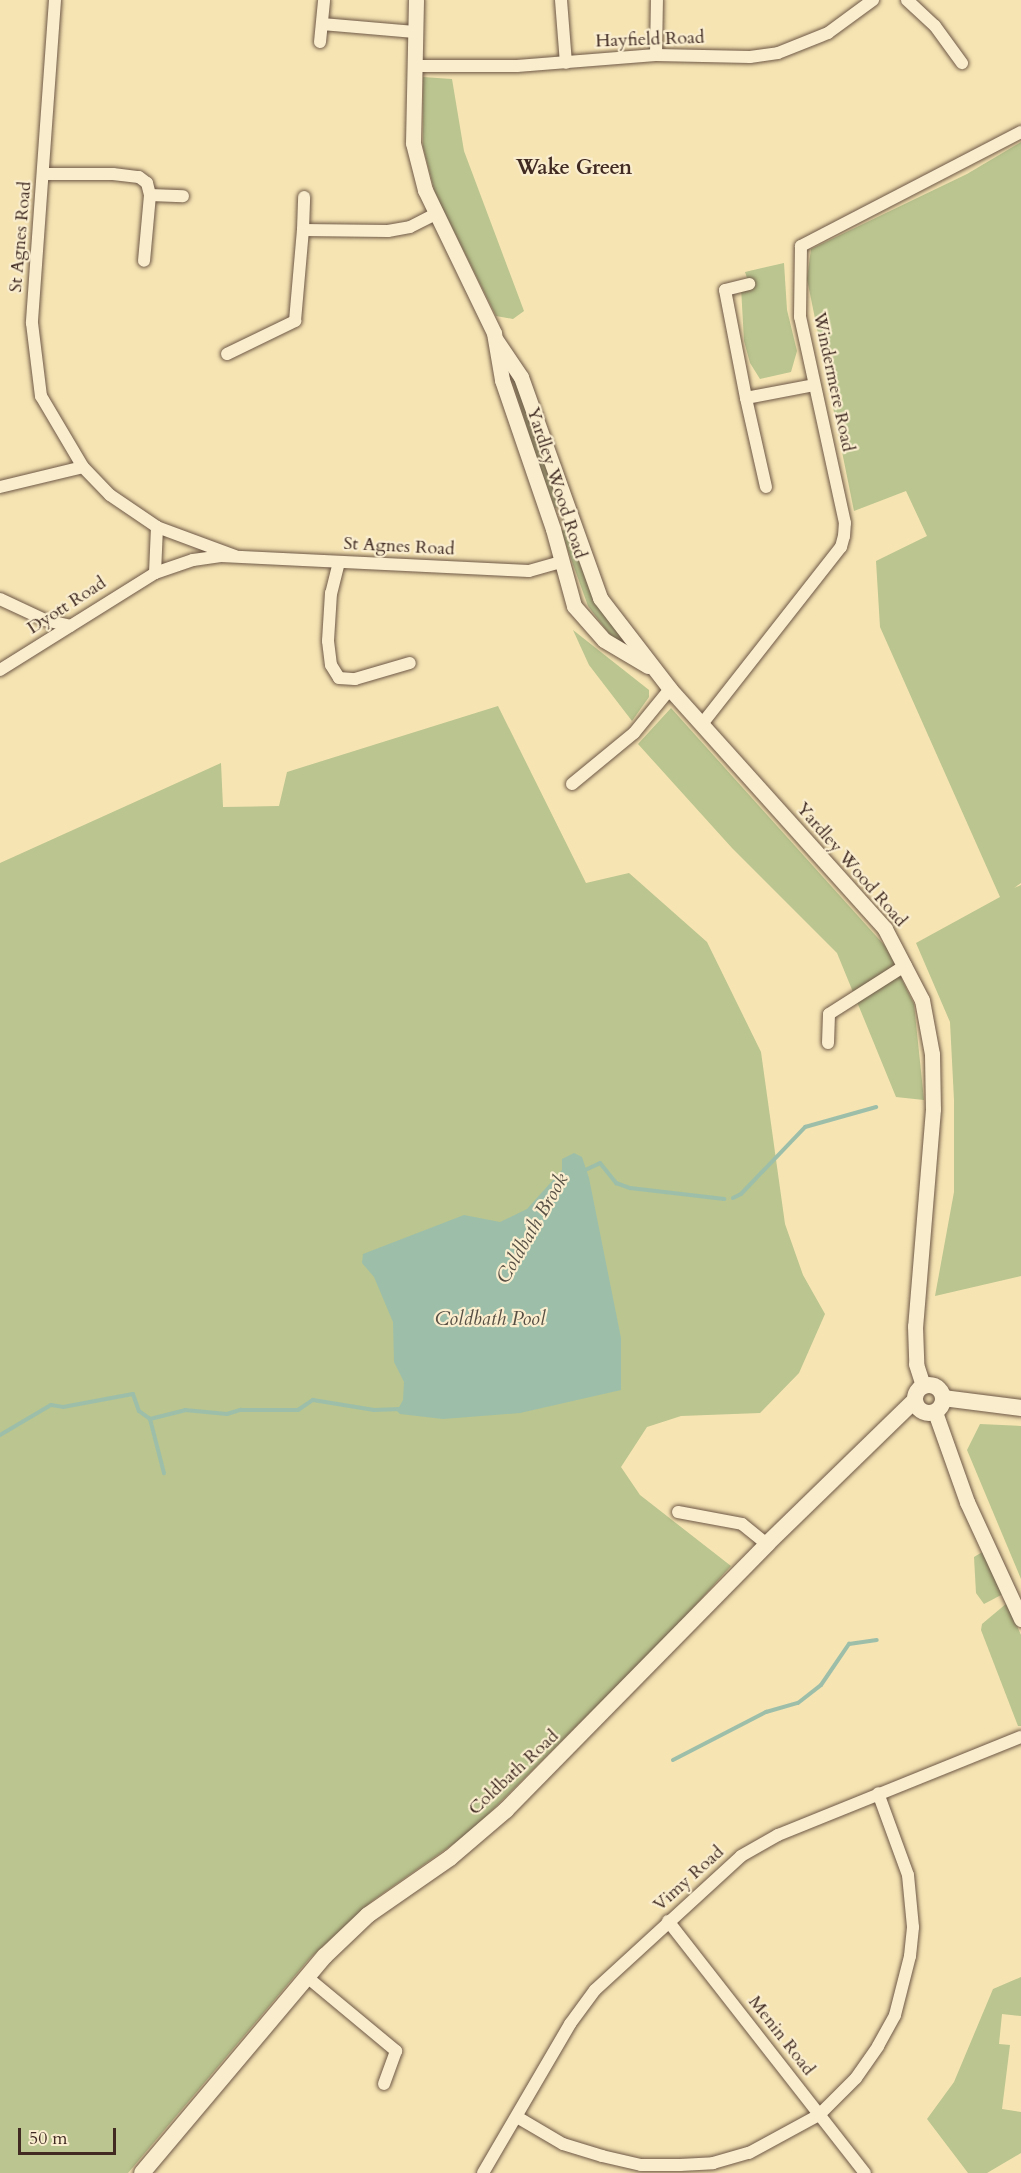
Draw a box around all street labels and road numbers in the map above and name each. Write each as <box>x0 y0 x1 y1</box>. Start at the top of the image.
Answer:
street label: Hayfield Road <box>595 27 705 53</box>
street label: St Agnes Road <box>5 181 37 293</box>
street label: Windermere Road <box>808 310 858 454</box>
street label: Yardley Wood Road <box>521 405 591 561</box>
street label: St Agnes Road <box>343 533 455 561</box>
street label: Dyott Road <box>24 573 110 639</box>
street label: Yardley Wood Road <box>791 798 911 932</box>
street label: Coldbath Road <box>465 1726 563 1820</box>
street label: Vimy Road <box>649 1842 729 1916</box>
street label: Menin Road <box>743 1992 819 2080</box>

